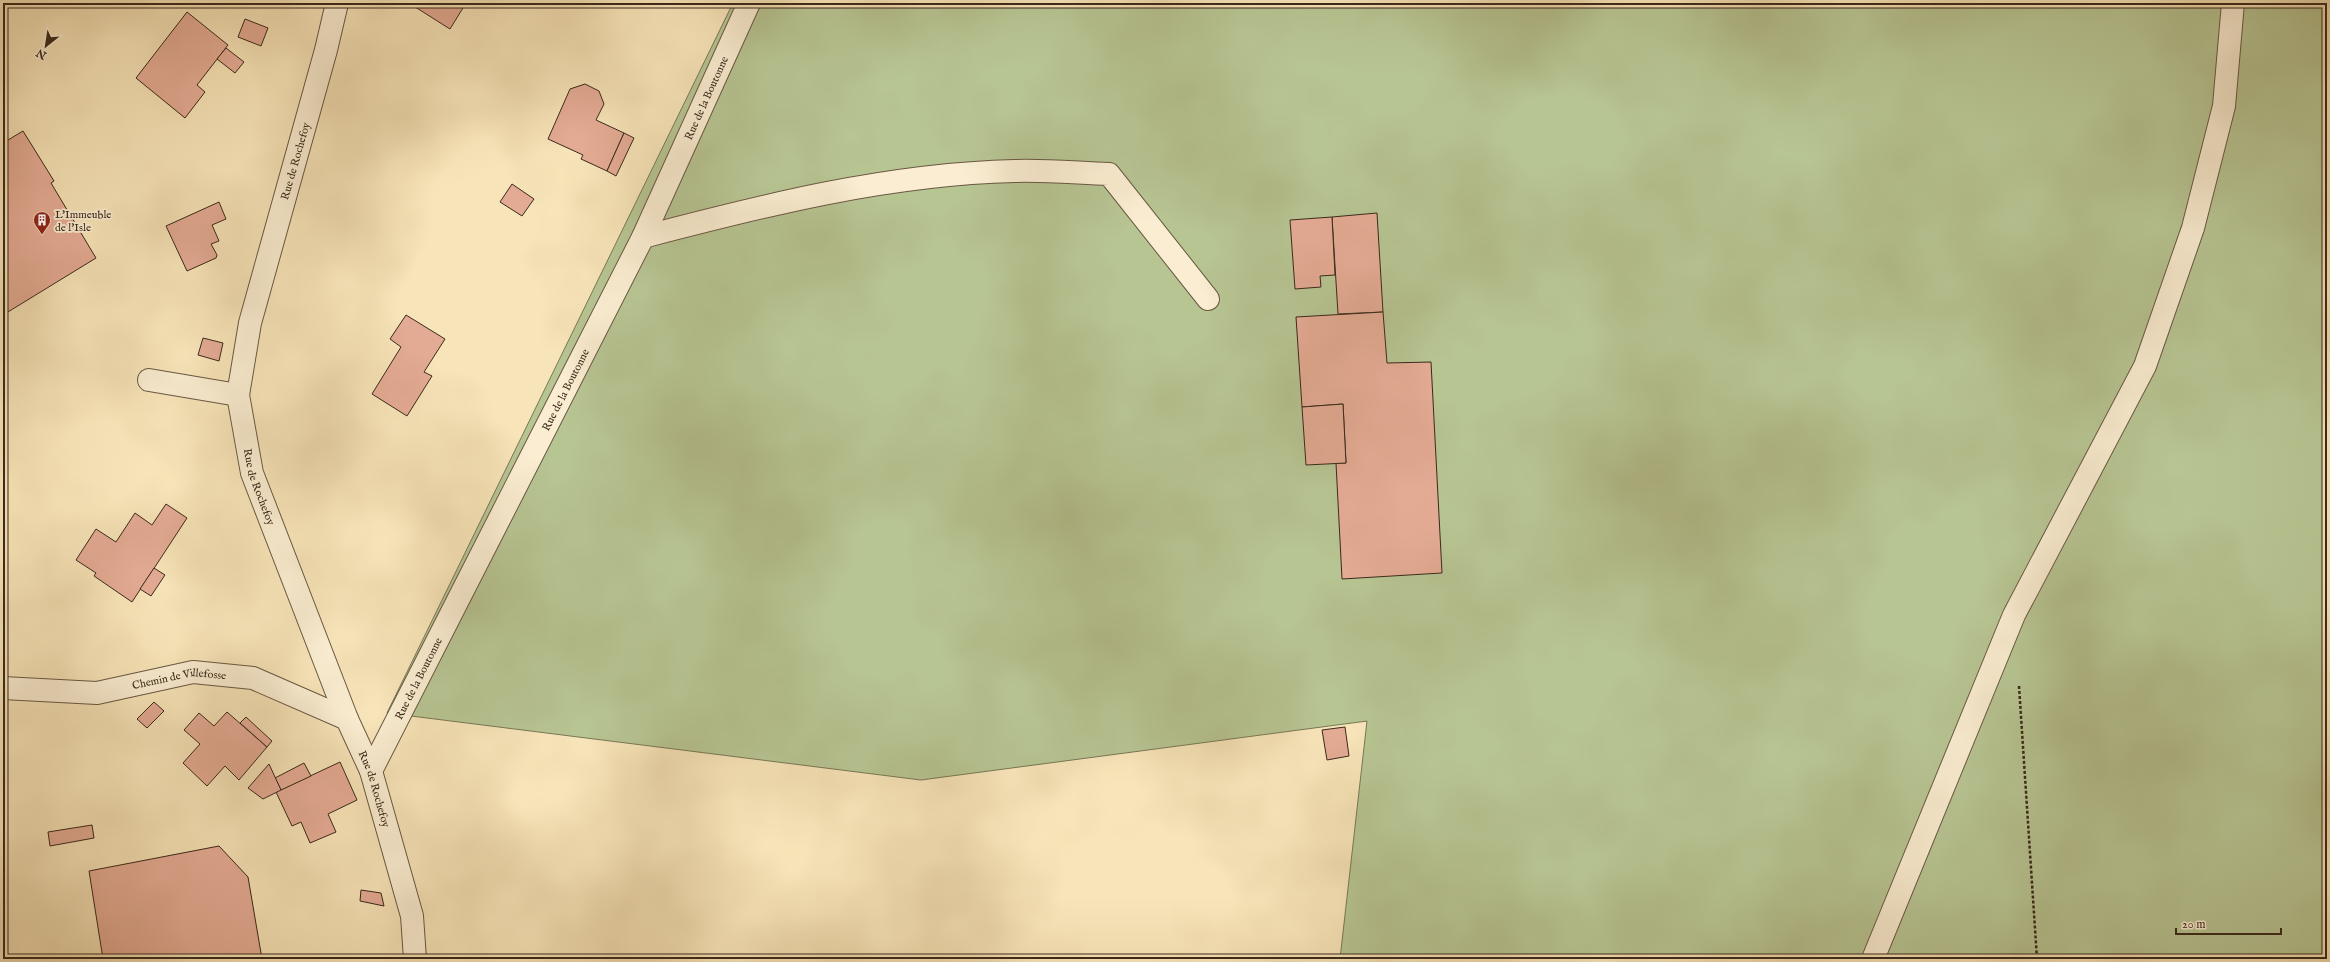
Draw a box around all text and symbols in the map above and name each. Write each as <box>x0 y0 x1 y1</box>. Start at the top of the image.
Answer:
north arrow <box>26 26 66 66</box>
text: N <box>33 45 50 63</box>
street label: Rue de la Boutonne <box>682 54 732 142</box>
street label: Rue de Rochefoy <box>278 120 314 202</box>
place label: L'Immeuble de l'Isle <box>55 208 111 235</box>
building icon: L'Immeuble de l'Isle <box>32 210 52 235</box>
street label: Rue de la Boutonne <box>539 347 593 434</box>
street label: Rue de Rochefoy <box>240 447 278 528</box>
street label: Rue de la Boutonne <box>392 635 446 722</box>
street label: Chemin de Villefosse <box>131 666 227 693</box>
street label: Rue de Rochefoy <box>355 749 393 830</box>
scale bar <box>2176 910 2281 936</box>
text: 20 m <box>2182 917 2205 932</box>

